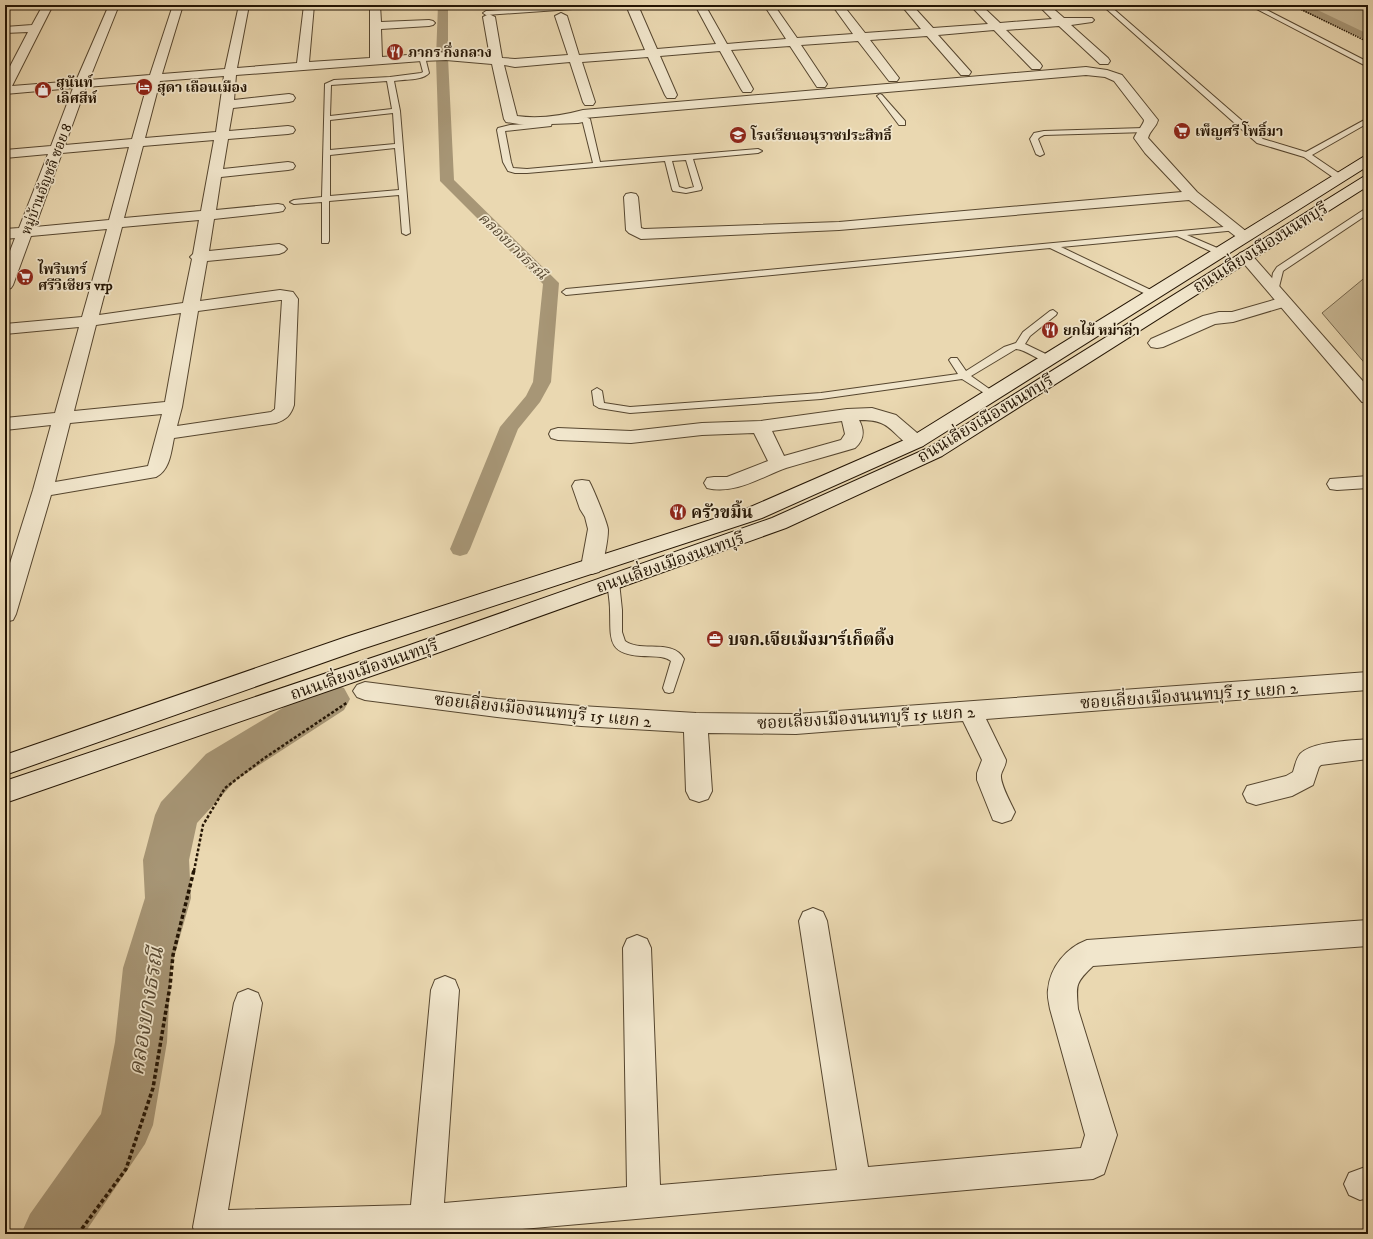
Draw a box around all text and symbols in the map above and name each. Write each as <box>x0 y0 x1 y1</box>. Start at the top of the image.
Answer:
restaurant icon: ภากร กึ่งกลาง <box>385 42 405 62</box>
place label: ภากร กึ่งกลาง <box>408 42 492 62</box>
place label: สุนันท์ เลิศสีห์ <box>56 73 98 108</box>
hotel icon: สุดา เถือนเมือง <box>134 77 154 97</box>
place label: สุดา เถือนเมือง <box>157 79 247 97</box>
shop icon: สุนันท์ เลิศสีห์ <box>33 80 53 100</box>
street label: หมู่บ้านอัญชลี ซอย 8 <box>17 121 76 238</box>
supermarket icon: เพ็ญศรี โพธิ์มา <box>1172 121 1192 141</box>
place label: เพ็ญศรี โพธิ์มา <box>1195 121 1283 141</box>
school or university icon: โรงเรียนอนุราชประสิทธิ์ <box>728 125 748 145</box>
place label: โรงเรียนอนุราชประสิทธิ์ <box>750 125 893 145</box>
street label: ถนนเลี่ยงเมืองนนทบุรี <box>1188 196 1332 298</box>
water label: คลองบางธรณี <box>474 209 552 285</box>
place label: ไพรินทร์ ศรีวิเชียร vrp <box>37 259 113 295</box>
supermarket icon: ไพรินทร์ ศรีวิเชียร vrp <box>15 267 35 287</box>
restaurant icon: ยกไม้ หม่าล่า <box>1040 320 1060 340</box>
place label: ยกไม้ หม่าล่า <box>1063 320 1140 340</box>
street label: ถนนเลี่ยงเมืองนนทบุรี <box>912 368 1058 468</box>
place label: ครัวขมิ้น <box>691 500 754 524</box>
restaurant icon: ครัวขมิ้น <box>668 502 688 522</box>
street label: ถนนเลี่ยงเมืองนนทบุรี <box>593 525 747 599</box>
place label: บจก.เจียเม้งมาร์เก็ตติ้ง <box>728 627 895 651</box>
office icon: บจก.เจียเม้งมาร์เก็ตติ้ง <box>705 629 725 649</box>
street label: ถนนเลี่ยงเมืองนนทบุรี <box>287 632 441 706</box>
street label: ซอยเลี่ยงเมืองนนทบุรี 15 แยก 2 <box>1079 675 1299 715</box>
street label: ซอยเลี่ยงเมืองนนทบุรี 15 แยก 2 <box>433 687 653 733</box>
street label: ซอยเลี่ยงเมืองนนทบุรี 15 แยก 2 <box>756 699 976 735</box>
water label: คลองบางธรณี <box>123 943 170 1078</box>

